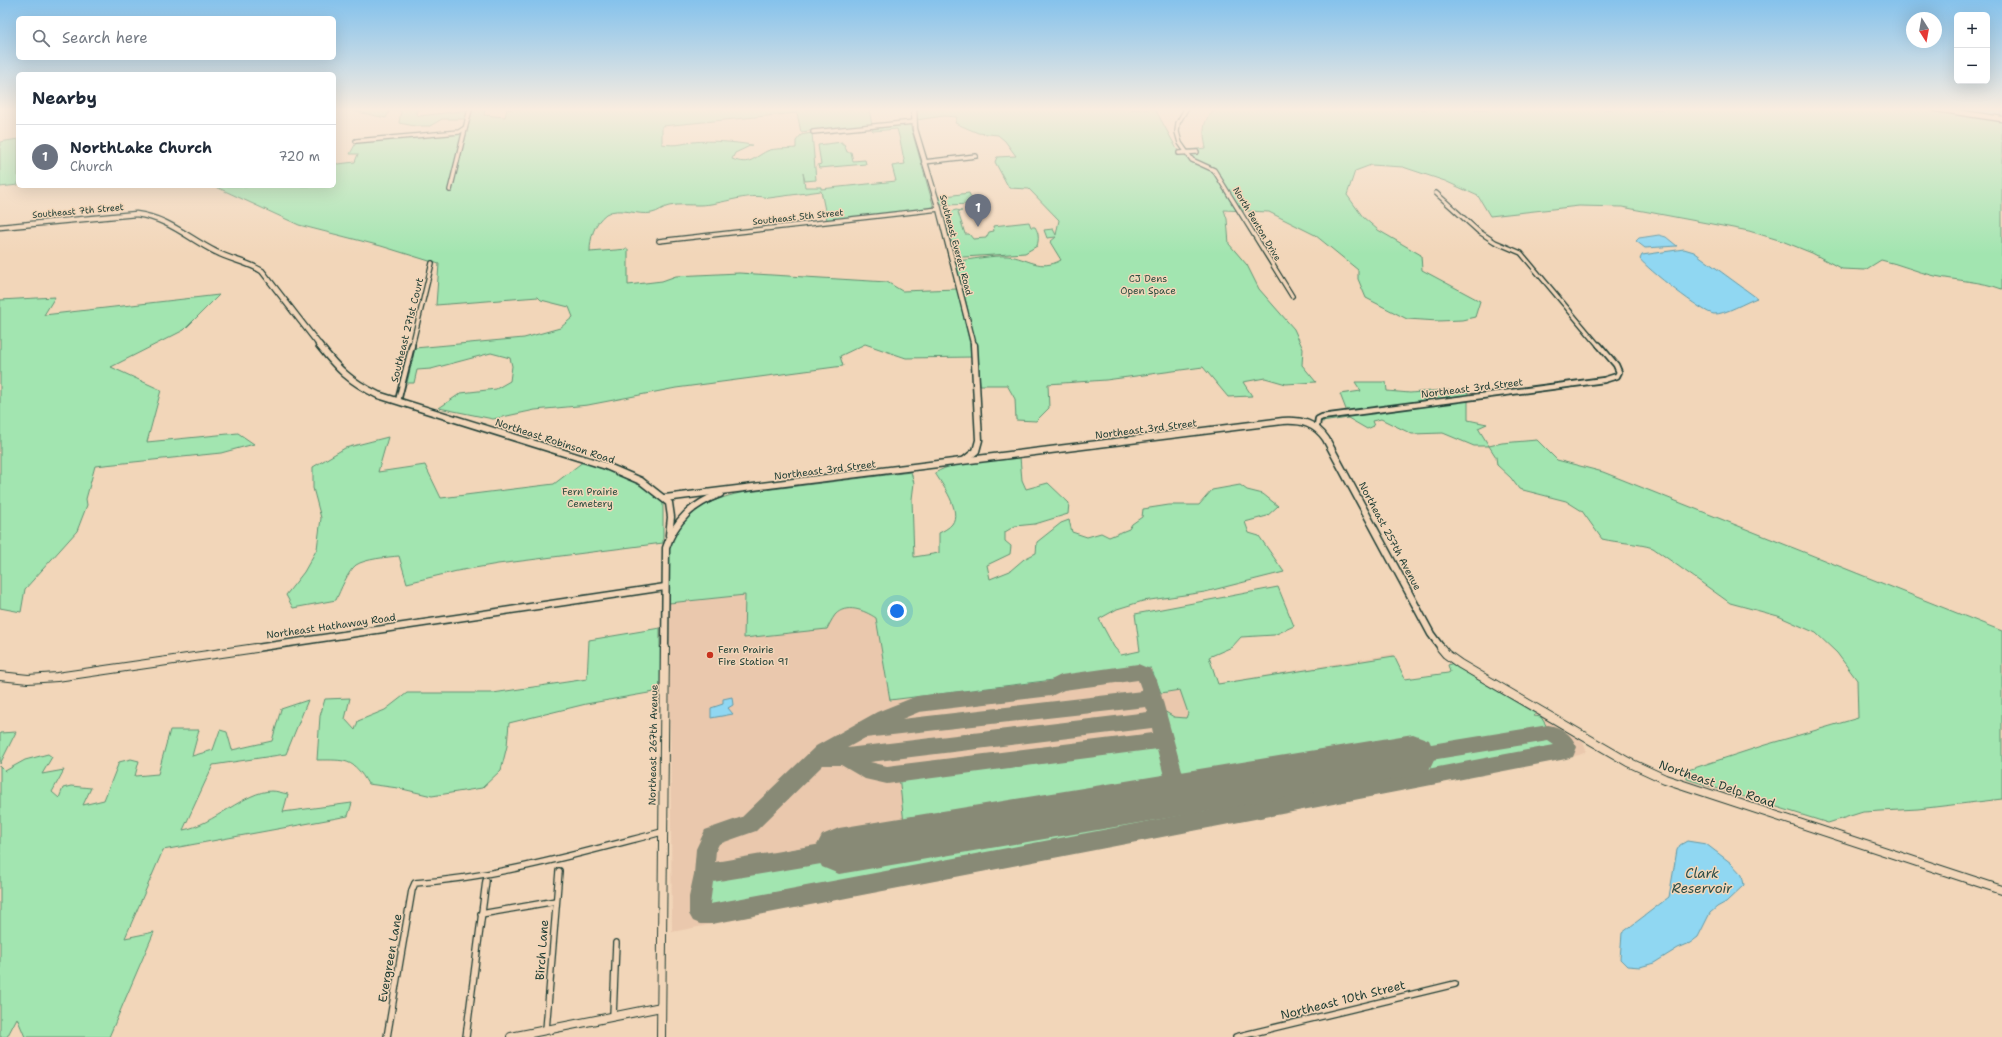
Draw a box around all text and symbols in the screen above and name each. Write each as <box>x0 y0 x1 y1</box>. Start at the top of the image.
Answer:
north arrow <box>1906 12 1942 48</box>
map controls <box>1954 12 1990 84</box>
button: + <box>1954 12 1990 48</box>
search box <box>16 16 336 60</box>
icon: search <box>30 27 52 49</box>
text: Search here <box>62 28 148 48</box>
button: − <box>1954 48 1990 84</box>
text: Nearby <box>32 87 97 109</box>
text: NorthLake Church <box>70 138 212 158</box>
text: 1 <box>42 148 48 165</box>
text: 720 m <box>279 148 320 165</box>
text: Church <box>70 158 113 175</box>
street label: North Benton Drive <box>1230 185 1284 263</box>
street label: Southeast Everett Road <box>937 193 975 297</box>
pin: 1 <box>965 194 991 227</box>
street label: Southeast 7th Street <box>32 201 124 221</box>
street label: Southeast 5th Street <box>752 206 844 228</box>
park label: CJ Dens Open Space <box>1120 272 1176 297</box>
street label: Southeast 271st Court <box>388 276 426 384</box>
street label: Northeast 3rd Street <box>1420 375 1524 401</box>
street label: Northeast Robinson Road <box>493 415 617 467</box>
street label: Northeast 3rd Street <box>1094 416 1198 442</box>
street label: Northeast 3rd Street <box>773 457 877 483</box>
street label: Northeast 257th Avenue <box>1356 480 1424 593</box>
park label: Fern Prairie Cemetery <box>562 485 618 510</box>
your location <box>887 601 907 621</box>
street label: Northeast Hathaway Road <box>265 610 397 642</box>
place label: Fern Prairie Fire Station 91 <box>718 643 788 668</box>
marker: Fern Prairie Fire Station 91 <box>705 650 715 660</box>
street label: Northeast 267th Avenue <box>645 684 661 806</box>
street label: Northeast Delp Road <box>1657 757 1778 812</box>
water label: Clark Reservoir <box>1672 865 1733 897</box>
street label: Evergreen Lane <box>374 912 406 1004</box>
street label: Birch Lane <box>532 919 552 981</box>
street label: Northeast 10th Street <box>1279 977 1407 1023</box>

